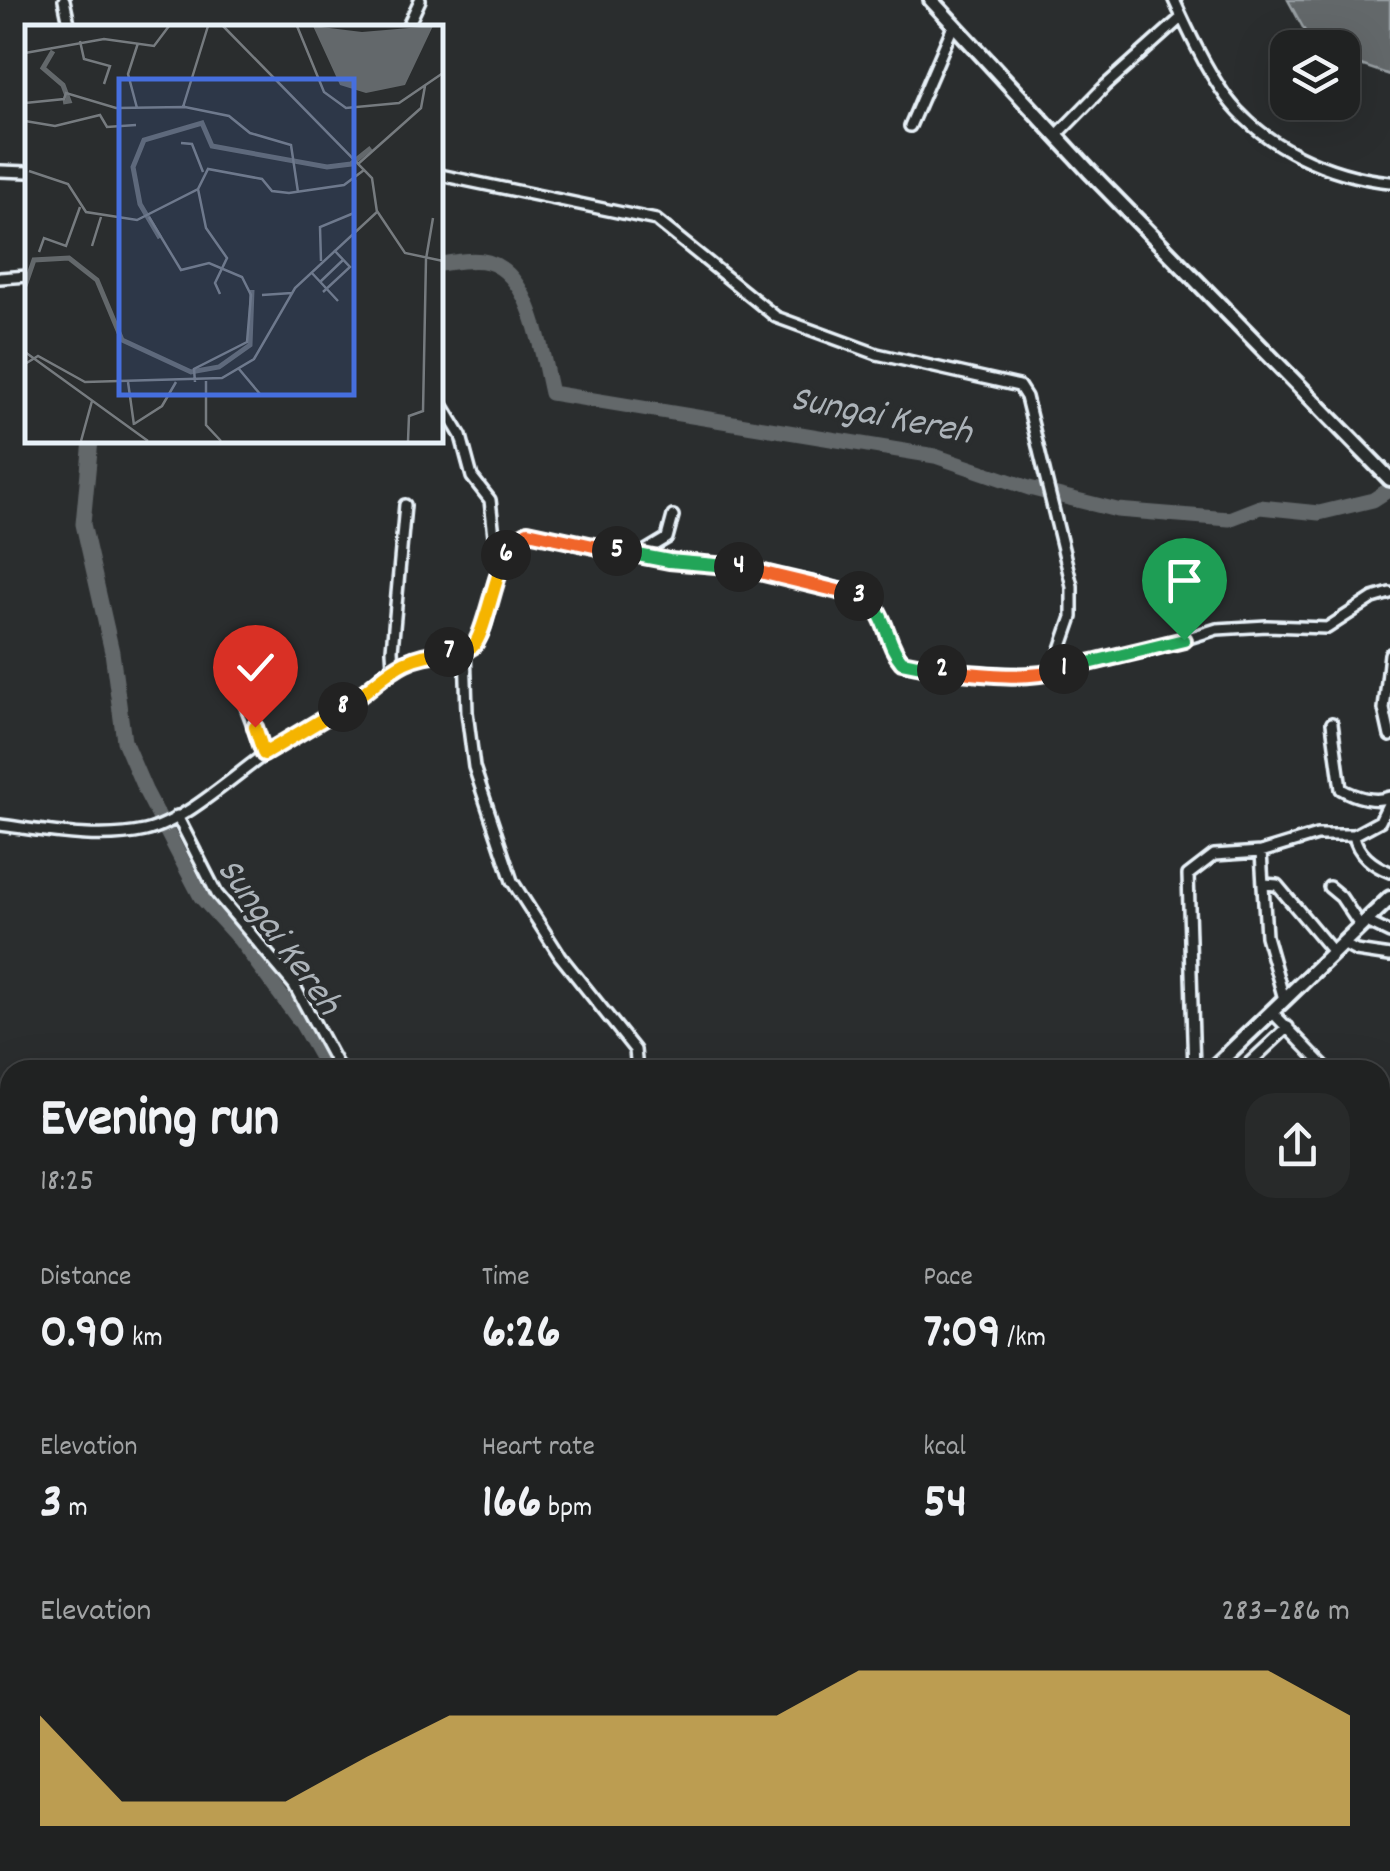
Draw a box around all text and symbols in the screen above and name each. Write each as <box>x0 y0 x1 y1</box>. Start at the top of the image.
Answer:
inset map <box>25 25 442 442</box>
map controls <box>1270 30 1360 120</box>
button: layers <box>1270 30 1360 120</box>
water label: Sungai Kereh <box>786 374 978 463</box>
pin: 5 <box>592 526 642 576</box>
pin: 6 <box>481 530 531 580</box>
text: 5 <box>611 531 623 571</box>
text: 6 <box>499 535 513 575</box>
pin <box>1142 538 1227 641</box>
pin: 4 <box>714 542 764 592</box>
text: 4 <box>733 547 745 587</box>
icon: arrive <box>1157 553 1212 608</box>
pin: 3 <box>834 571 884 621</box>
text: 3 <box>853 576 865 616</box>
pin <box>213 625 298 728</box>
pin: 7 <box>424 627 474 677</box>
text: 7 <box>444 632 454 672</box>
icon: check <box>228 640 283 695</box>
pin: 1 <box>1039 644 1089 694</box>
pin: 2 <box>917 645 967 695</box>
text: 1 <box>1061 649 1067 689</box>
text: 2 <box>936 650 948 690</box>
pin: 8 <box>318 682 368 732</box>
text: 8 <box>337 687 349 727</box>
water label: Sungai Kereh <box>201 848 354 1030</box>
text: Evening run <box>40 1083 279 1162</box>
button: share <box>1245 1093 1350 1198</box>
text: 18:25 <box>40 1160 94 1206</box>
text: Distance <box>40 1259 131 1299</box>
text: Time <box>482 1259 530 1299</box>
text: Pace <box>923 1259 973 1299</box>
text: 0.90 <box>40 1299 126 1371</box>
text: 6:26 <box>482 1299 561 1371</box>
text: 7:09 <box>923 1299 1001 1371</box>
text: km <box>126 1320 163 1360</box>
text: /km <box>1001 1320 1046 1360</box>
text: Elevation <box>40 1429 137 1469</box>
text: Heart rate <box>482 1429 595 1469</box>
text: kcal <box>923 1429 966 1469</box>
text: 3 <box>40 1469 62 1541</box>
text: 166 <box>482 1469 542 1541</box>
text: 54 <box>923 1469 967 1541</box>
text: m <box>62 1490 88 1530</box>
text: bpm <box>542 1490 592 1530</box>
text: Elevation <box>40 1590 151 1636</box>
text: 283–286 m <box>1221 1590 1350 1636</box>

